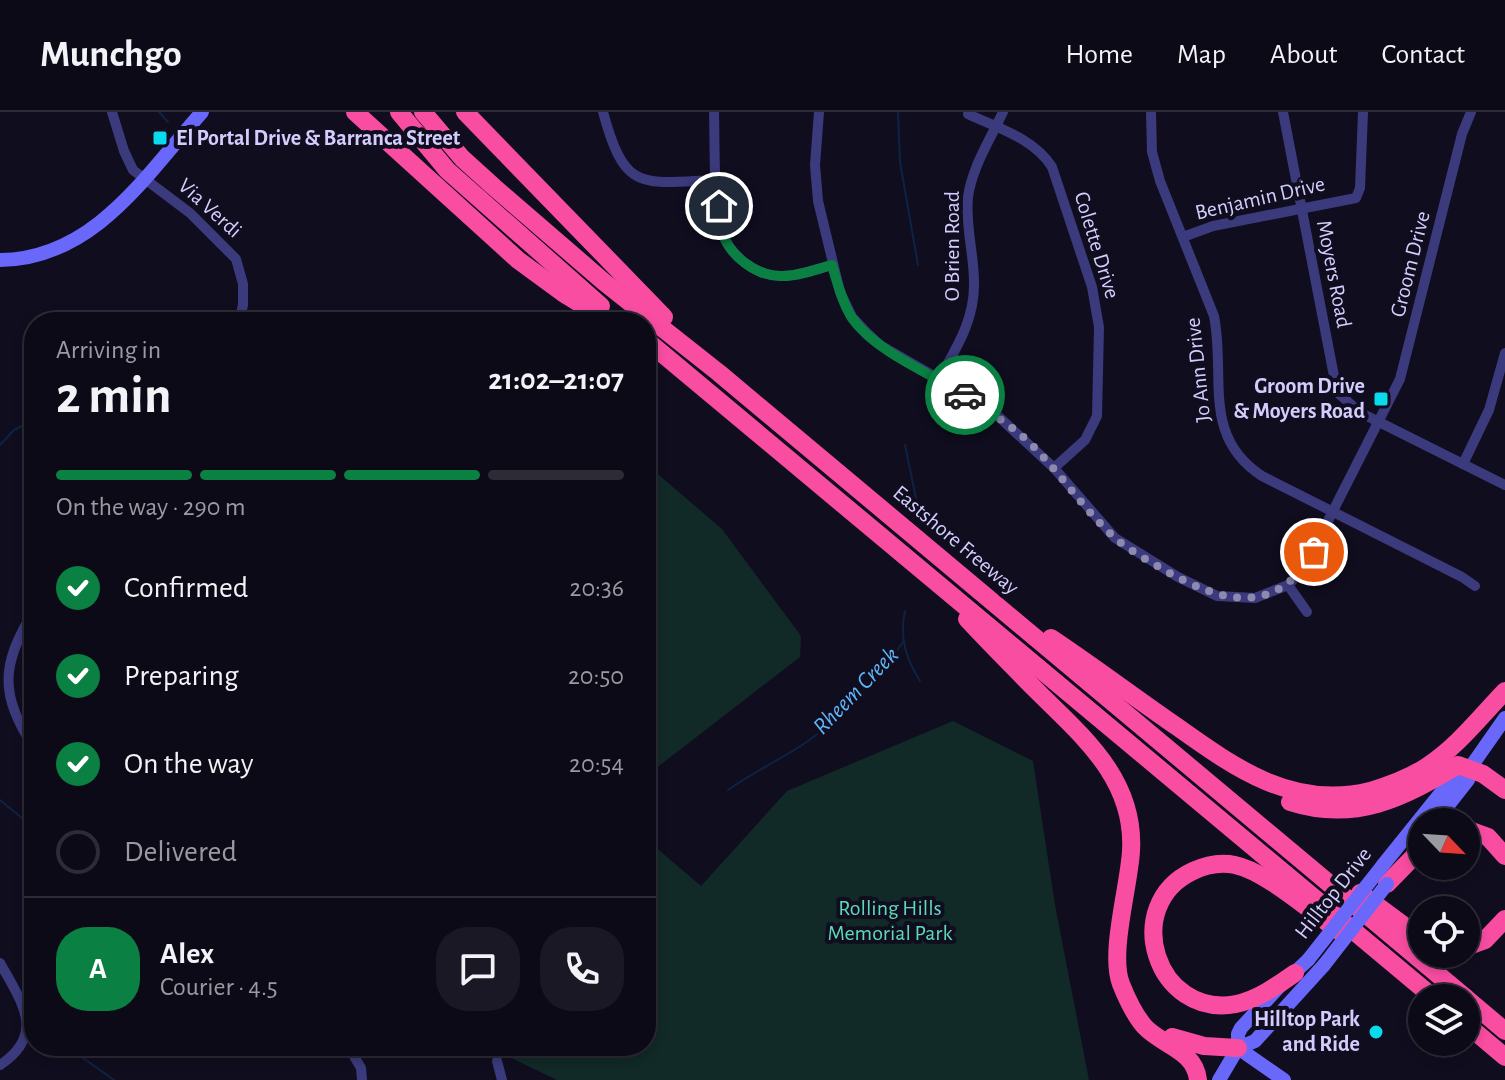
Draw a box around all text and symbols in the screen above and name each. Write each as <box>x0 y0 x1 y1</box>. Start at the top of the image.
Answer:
text: Munchgo <box>40 36 182 74</box>
text: Home <box>1066 41 1133 69</box>
text: Map <box>1177 41 1226 69</box>
text: About <box>1270 41 1338 69</box>
text: Contact <box>1382 41 1465 69</box>
place label: El Portal Drive & Barranca Street <box>176 127 461 149</box>
marker: El Portal Drive & Barranca Street <box>151 129 169 147</box>
pin <box>685 172 753 240</box>
street label: Benjamin Drive <box>1193 172 1327 224</box>
street label: Via Verdi <box>174 174 246 242</box>
icon: home <box>697 184 741 228</box>
street label: Colette Drive <box>1070 189 1124 301</box>
street label: O Brien Road <box>941 191 963 301</box>
street label: Groom Drive <box>1386 209 1434 319</box>
street label: Moyers Road <box>1313 218 1355 330</box>
street label: Jo Ann Drive <box>1182 317 1214 423</box>
text: Arriving in <box>56 337 161 363</box>
courier <box>925 355 1005 435</box>
text: 21:02–21:07 <box>488 365 624 395</box>
text: 2 min <box>56 370 171 422</box>
icon: car <box>943 373 987 417</box>
place label: Groom Drive & Moyers Road <box>1234 375 1365 423</box>
marker: Groom Drive & Moyers Road <box>1372 390 1390 408</box>
street label: Eastshore Freeway <box>889 481 1023 599</box>
text: On the way · 290 m <box>56 494 246 520</box>
pin <box>1280 518 1348 586</box>
icon: bag <box>1292 530 1336 574</box>
icon: check <box>56 566 100 610</box>
text: Confirmed <box>124 573 248 603</box>
text: 20:36 <box>570 575 624 601</box>
water label: Rheem Creek <box>809 643 903 739</box>
icon: check <box>56 654 100 698</box>
text: Preparing <box>124 661 239 691</box>
text: 20:50 <box>568 663 624 689</box>
icon: check <box>56 742 100 786</box>
text: On the way <box>124 749 253 779</box>
text: 20:54 <box>569 751 624 777</box>
north arrow <box>1408 808 1480 880</box>
map controls <box>1408 808 1480 1056</box>
text: Delivered <box>124 837 237 867</box>
street label: Hilltop Drive <box>1291 843 1375 943</box>
button: locate <box>1408 896 1480 968</box>
park label: Rolling Hills Memorial Park <box>828 897 952 944</box>
button: chat <box>436 927 520 1011</box>
button: phone <box>540 927 624 1011</box>
text: Alex <box>160 939 214 969</box>
text: A <box>89 954 107 984</box>
text: Courier · 4.5 <box>160 974 278 1000</box>
button: layers <box>1408 984 1480 1056</box>
place label: Hilltop Park and Ride <box>1254 1008 1360 1055</box>
marker: Hilltop Park and Ride <box>1367 1023 1385 1041</box>

